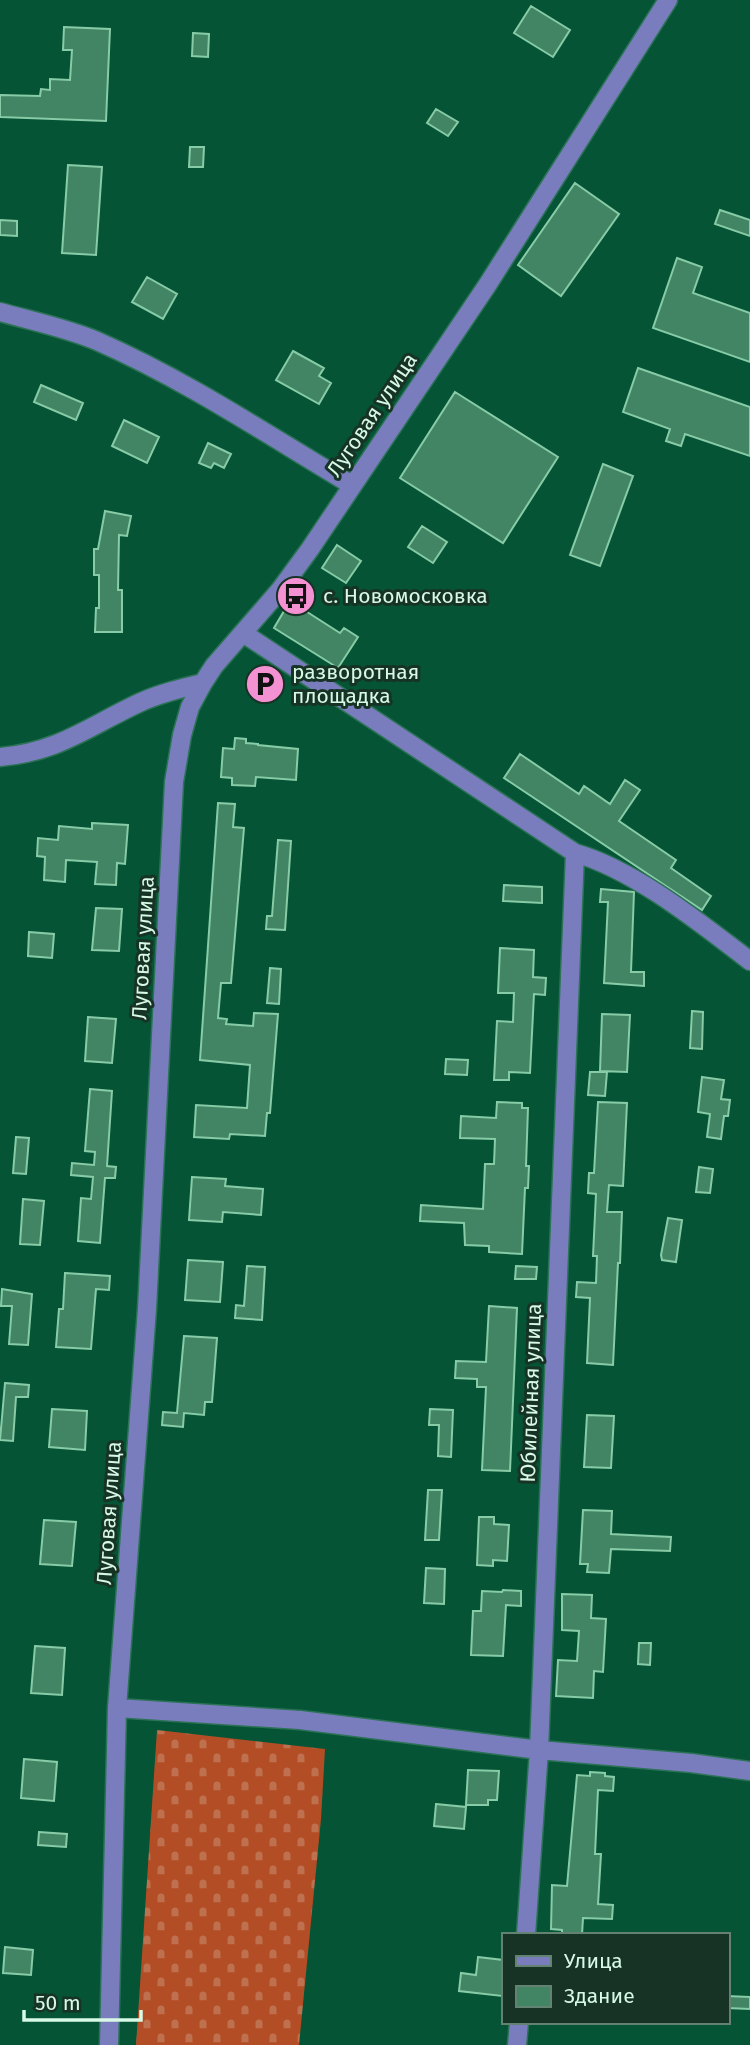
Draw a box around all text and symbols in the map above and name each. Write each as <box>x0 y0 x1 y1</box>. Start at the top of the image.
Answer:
street label: Луговая улица <box>321 348 423 482</box>
bus stop icon: с. Новомосковка <box>275 575 317 617</box>
place label: с. Новомосковка <box>323 583 488 609</box>
place label: разворотная площадка <box>292 659 419 709</box>
parking icon: разворотная площадка <box>244 663 286 705</box>
street label: Луговая улица <box>126 876 160 1020</box>
street label: Юбилейная улица <box>515 1303 547 1483</box>
street label: Луговая улица <box>91 1440 127 1586</box>
legend <box>502 1933 729 2024</box>
text: Улица <box>564 1948 623 1974</box>
scale bar <box>24 1979 142 2023</box>
text: Здание <box>564 1983 635 2009</box>
text: 50 m <box>35 1990 81 2016</box>

